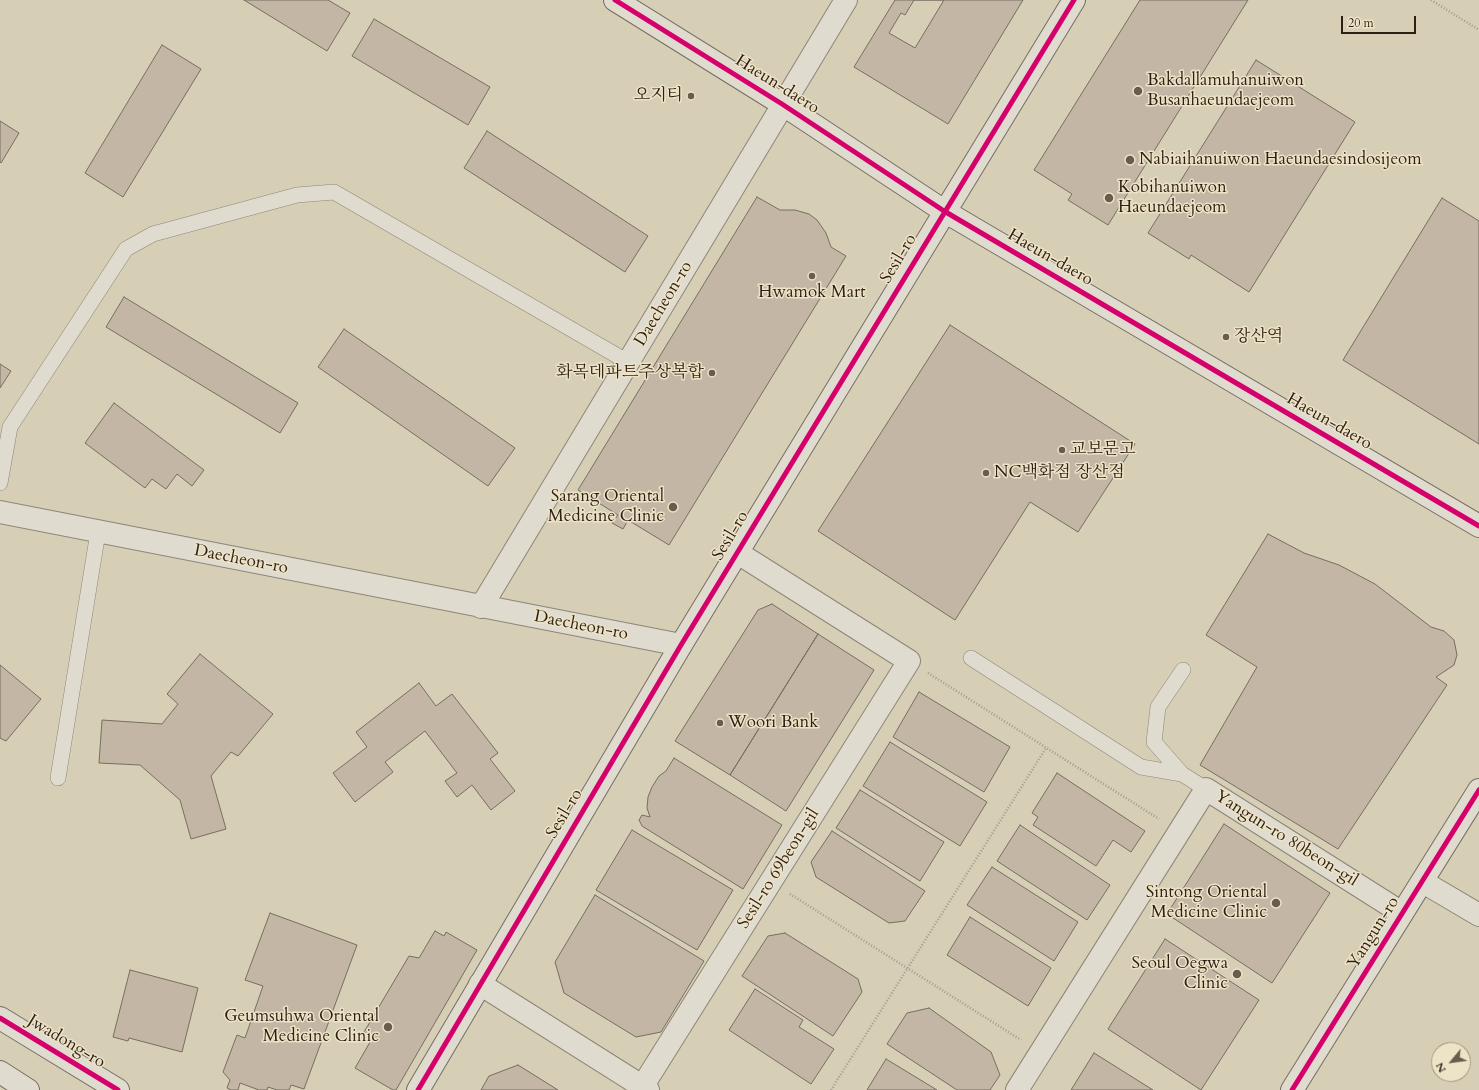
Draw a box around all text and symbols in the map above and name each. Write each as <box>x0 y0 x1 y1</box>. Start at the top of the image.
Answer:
scale bar <box>1343 8 1418 34</box>
text: 20 m <box>1348 15 1374 31</box>
street label: Haeun-daero <box>731 51 823 119</box>
place label: Bakdallamuhanuiwon Busanhaeundaejeom <box>1147 71 1304 111</box>
marker: Bakdallamuhanuiwon Busanhaeundaejeom <box>1132 85 1144 97</box>
place label: 오지티 <box>634 86 683 106</box>
marker: 오지티 <box>686 91 696 101</box>
place label: Nabiaihanuiwon Haeundaesindosijeom <box>1139 150 1422 170</box>
marker: Nabiaihanuiwon Haeundaesindosijeom <box>1124 154 1136 166</box>
place label: Kobihanuiwon Haeundaejeom <box>1118 178 1227 218</box>
marker: Kobihanuiwon Haeundaejeom <box>1103 192 1115 204</box>
street label: Haeun-daero <box>1004 225 1096 291</box>
street label: Sesil-ro <box>876 231 922 287</box>
street label: Daecheon-ro <box>631 258 697 350</box>
marker: Hwamok Mart <box>807 271 817 281</box>
place label: Hwamok Mart <box>758 283 866 303</box>
place label: 장산역 <box>1234 327 1283 347</box>
marker: 장산역 <box>1221 332 1231 342</box>
place label: 화목데파트주상복합 <box>556 363 704 383</box>
marker: 화목데파트주상복합 <box>707 368 717 378</box>
street label: Haeun-daero <box>1283 389 1375 455</box>
place label: 교보문고 <box>1070 440 1136 460</box>
marker: 교보문고 <box>1057 445 1067 455</box>
place label: NC백화점 장산점 <box>994 463 1125 483</box>
marker: NC백화점 장산점 <box>981 468 991 478</box>
place label: Sarang Oriental Medicine Clinic <box>548 487 664 527</box>
marker: Sarang Oriental Medicine Clinic <box>667 501 679 513</box>
street label: Sesil-ro <box>708 508 754 564</box>
street label: Daecheon-ro <box>192 541 290 579</box>
street label: Daecheon-ro <box>532 607 630 645</box>
place label: Woori Bank <box>728 713 818 733</box>
marker: Woori Bank <box>715 718 725 728</box>
street label: Sesil-ro <box>542 786 588 842</box>
street label: Yangun-ro 80beon-gil <box>1211 787 1361 891</box>
street label: Sesil-ro 69beon-gil <box>734 805 824 933</box>
place label: Sintong Oriental Medicine Clinic <box>1146 883 1267 923</box>
street label: Yangun-ro <box>1344 893 1404 973</box>
marker: Sintong Oriental Medicine Clinic <box>1270 897 1282 909</box>
place label: Seoul Oegwa Clinic <box>1131 954 1228 994</box>
marker: Seoul Oegwa Clinic <box>1231 968 1243 980</box>
place label: Geumsuhwa Oriental Medicine Clinic <box>224 1007 379 1047</box>
street label: Jwadong-ro <box>23 1011 109 1073</box>
marker: Geumsuhwa Oriental Medicine Clinic <box>382 1021 394 1033</box>
north arrow <box>1431 1042 1471 1082</box>
text: N <box>1432 1060 1450 1075</box>

